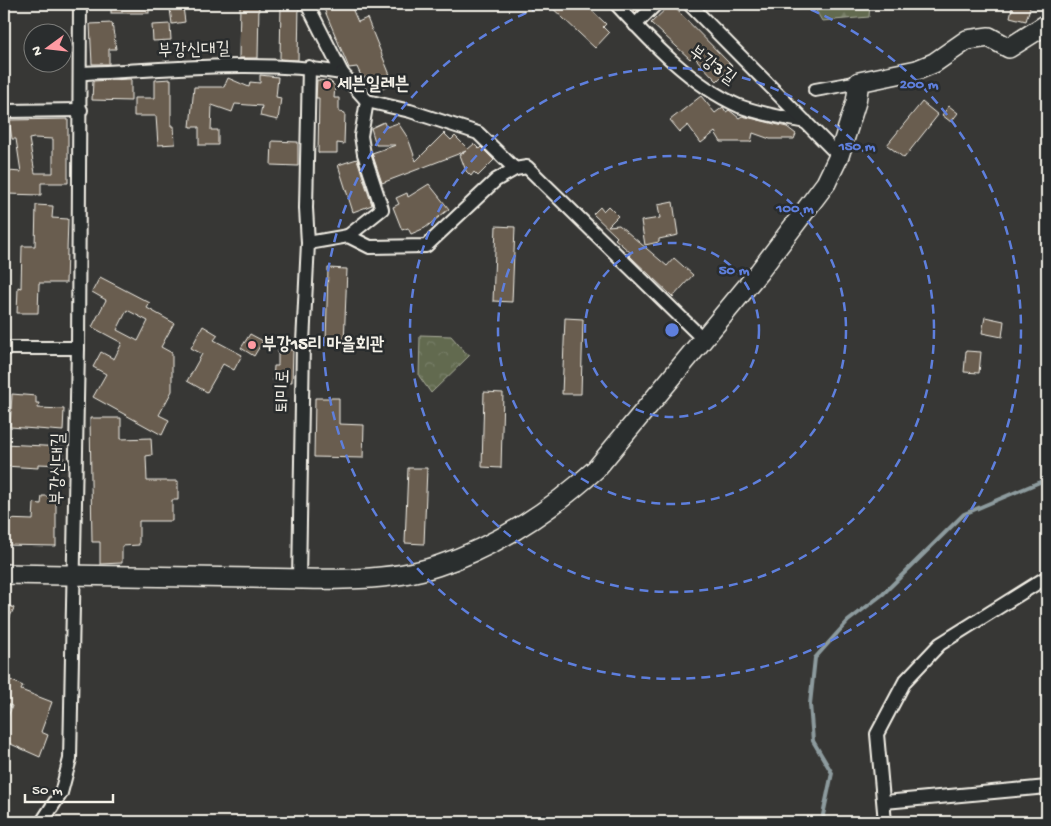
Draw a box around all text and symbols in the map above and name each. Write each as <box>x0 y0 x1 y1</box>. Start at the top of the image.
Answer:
north arrow <box>22 22 72 72</box>
street label: 부강신대길 <box>157 39 231 63</box>
street label: 부강3길 <box>684 42 740 90</box>
text: N <box>28 44 47 57</box>
place label: 세븐일레븐 <box>337 75 409 96</box>
text: 200 m <box>900 76 939 94</box>
marker: 세븐일레븐 <box>321 79 333 91</box>
text: 150 m <box>838 138 876 156</box>
text: 100 m <box>775 200 814 218</box>
text: 50 m <box>719 262 750 280</box>
centre of rings <box>663 321 681 339</box>
place label: 부강15리 마을회관 <box>262 335 385 356</box>
marker: 부강15리 마을회관 <box>246 339 258 351</box>
street label: 퇴미로 <box>273 369 295 413</box>
street label: 부강신대길 <box>48 432 70 505</box>
scale bar <box>25 771 112 803</box>
text: 50 m <box>32 782 63 800</box>

